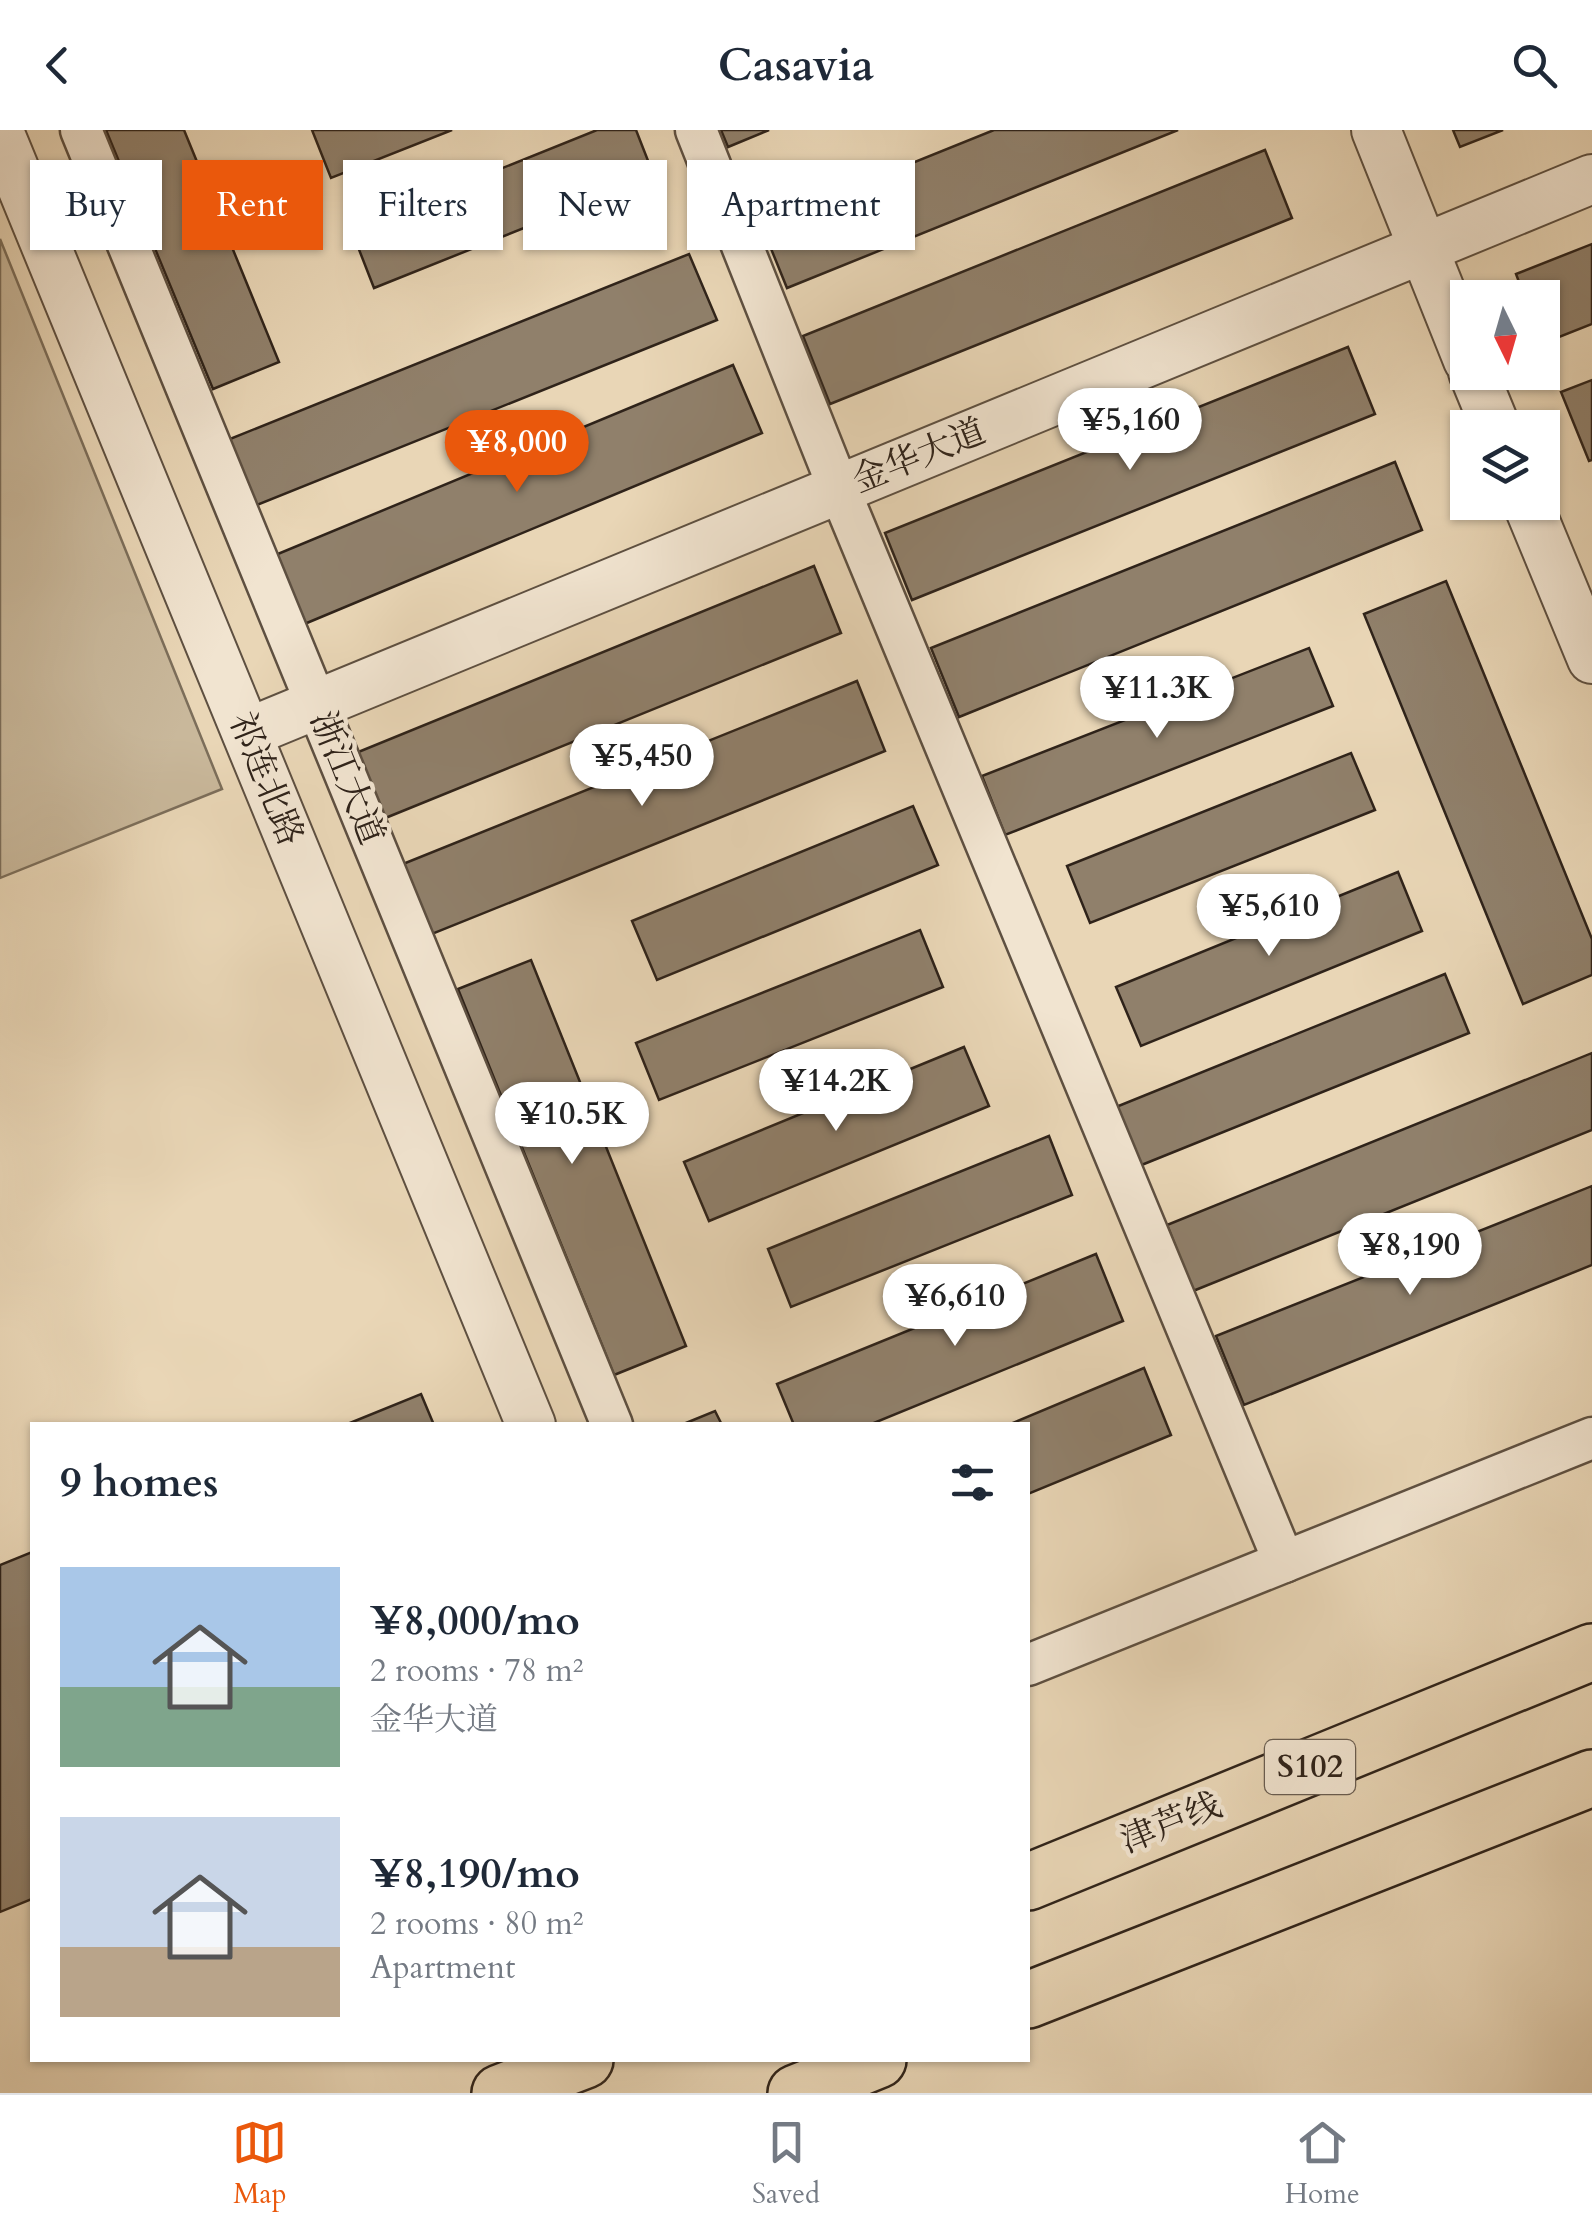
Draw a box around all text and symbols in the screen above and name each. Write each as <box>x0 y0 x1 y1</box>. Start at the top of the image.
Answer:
text: Casavia <box>718 35 874 96</box>
icon: back <box>30 38 85 93</box>
icon: search <box>1507 38 1562 93</box>
chip: Buy <box>30 160 162 250</box>
chip: Rent <box>182 160 323 250</box>
chip: Filters <box>343 160 503 250</box>
chip: New <box>523 160 667 250</box>
chip: Apartment <box>687 160 915 250</box>
north arrow <box>1450 280 1560 390</box>
map controls <box>1450 280 1560 520</box>
pin: ¥5,160 <box>1049 388 1211 473</box>
text: ¥5,160 <box>1080 398 1180 442</box>
street label: 金华大道 <box>845 408 993 504</box>
pin: ¥8,000 <box>436 410 598 495</box>
button: layers <box>1450 410 1560 520</box>
text: ¥8,000 <box>467 420 567 464</box>
pin: ¥11.3K <box>1076 656 1238 741</box>
text: ¥11.3K <box>1102 666 1212 710</box>
street label: 浙江大道 <box>299 704 395 852</box>
street label: 祁连北路 <box>218 705 314 853</box>
pin: ¥5,450 <box>561 724 723 809</box>
text: ¥5,450 <box>592 734 692 778</box>
pin: ¥5,610 <box>1188 874 1350 959</box>
text: ¥5,610 <box>1219 884 1319 928</box>
pin: ¥14.2K <box>755 1049 917 1134</box>
text: ¥14.2K <box>781 1059 891 1103</box>
pin: ¥10.5K <box>491 1082 653 1167</box>
text: ¥10.5K <box>517 1092 627 1136</box>
pin: ¥8,190 <box>1329 1213 1491 1298</box>
text: ¥8,190 <box>1360 1223 1460 1267</box>
pin: ¥6,610 <box>874 1264 1036 1349</box>
text: ¥6,610 <box>905 1274 1005 1318</box>
text: 9 homes <box>60 1454 218 1511</box>
icon: filters <box>945 1455 1000 1510</box>
text: ¥8,000/mo <box>370 1592 580 1649</box>
icon: home <box>140 1607 260 1727</box>
text: 2 rooms · 78 m² <box>370 1649 583 1693</box>
text: 金华大道 <box>370 1698 498 1742</box>
road number: S102 <box>1265 1740 1355 1794</box>
street label: 津芦线 <box>1113 1781 1229 1865</box>
text: ¥8,190/mo <box>370 1845 580 1902</box>
icon: home <box>140 1857 260 1977</box>
text: 2 rooms · 80 m² <box>370 1902 583 1946</box>
text: Apartment <box>370 1946 515 1990</box>
tab: Map <box>232 2115 287 2213</box>
tab: Saved <box>752 2115 820 2213</box>
tab: Home <box>1285 2115 1360 2213</box>

